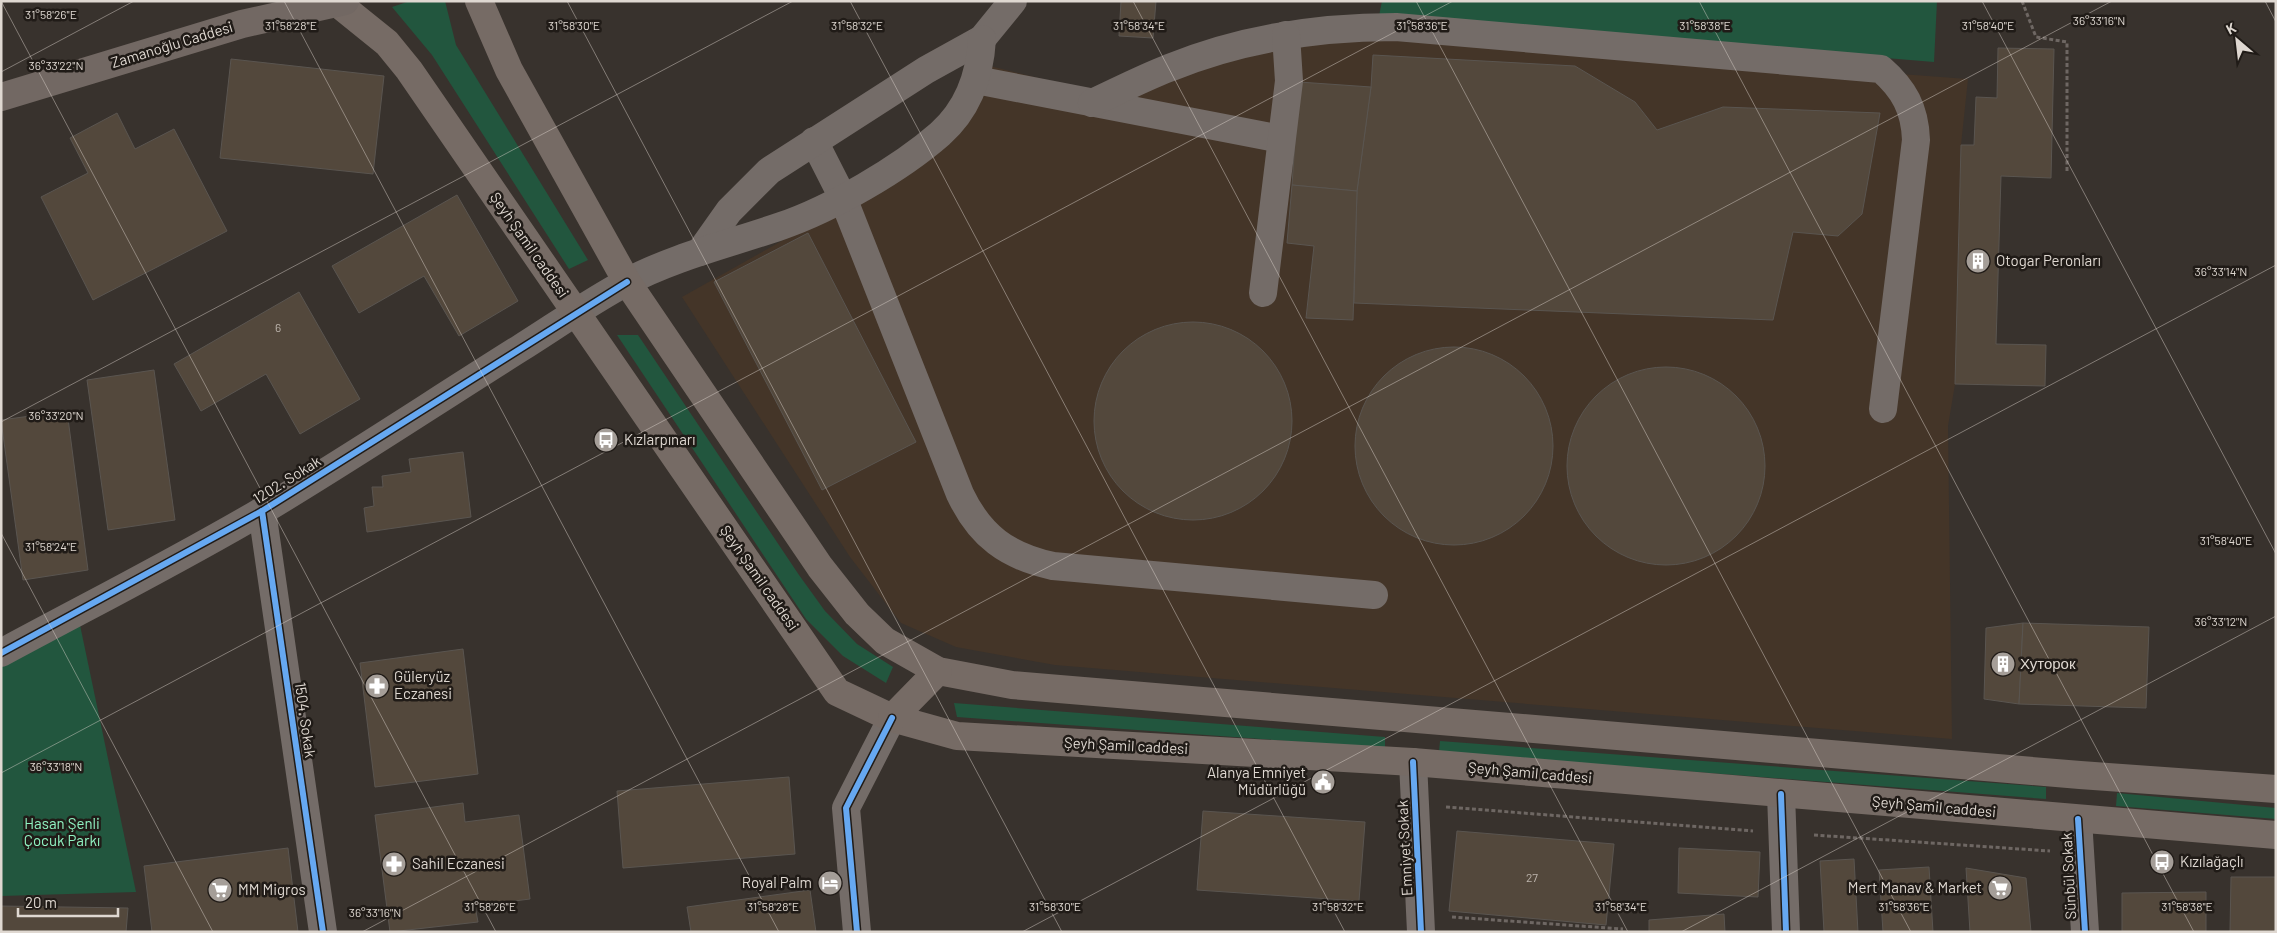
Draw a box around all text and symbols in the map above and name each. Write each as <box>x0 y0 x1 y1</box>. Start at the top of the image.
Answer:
text: 31°58'26"E <box>25 7 77 21</box>
text: 36°33'16"N <box>2073 13 2125 27</box>
north arrow <box>2212 15 2262 65</box>
street label: Zamanoğlu Caddesi <box>109 17 235 71</box>
text: 31°58'28"E <box>265 18 317 32</box>
text: 31°58'30"E <box>548 18 600 32</box>
text: 31°58'32"E <box>831 18 883 32</box>
text: 31°58'34"E <box>1113 18 1165 32</box>
text: 31°58'36"E <box>1396 18 1448 32</box>
text: 31°58'38"E <box>1679 18 1731 32</box>
text: 31°58'40"E <box>1962 18 2014 32</box>
text: K <box>2223 18 2239 38</box>
text: 36°33'22"N <box>28 58 84 72</box>
street label: Şeyh Şamil caddesi <box>487 188 573 301</box>
building icon: Otogar Peronları <box>1965 248 1991 274</box>
place label: Otogar Peronları <box>1996 251 2101 269</box>
text: 36°33'14"N <box>2195 264 2247 278</box>
house number: 6 <box>275 320 281 334</box>
text: 36°33'20"N <box>28 408 84 422</box>
bus stop icon: Kızlarpınarı <box>593 427 619 453</box>
place label: Kızlarpınarı <box>624 430 695 448</box>
street label: 1202. Sokak <box>249 451 324 507</box>
street label: Şeyh Şamil caddesi <box>717 521 803 634</box>
text: 31°58'40"E <box>2200 533 2252 547</box>
text: 31°58'24"E <box>25 539 77 553</box>
text: 36°33'12"N <box>2195 614 2247 628</box>
building icon: Хуторок <box>1990 651 2016 677</box>
place label: Хуторок <box>2020 654 2076 672</box>
place label: Güleryüz Eczanesi <box>394 667 452 702</box>
pharmacy icon: Güleryüz Eczanesi <box>364 673 390 699</box>
street label: 1504. Sokak <box>292 681 320 759</box>
street label: Şeyh Şamil caddesi <box>1063 733 1189 757</box>
street label: Şeyh Şamil caddesi <box>1467 758 1593 786</box>
text: 36°33'18"N <box>30 759 82 773</box>
place label: Alanya Emniyet Müdürlüğü <box>1207 763 1306 798</box>
public building icon: Alanya Emniyet Müdürlüğü <box>1310 769 1336 795</box>
street label: Şeyh Şamil caddesi <box>1871 792 1997 820</box>
street label: Emniyet Sokak <box>1392 799 1415 896</box>
park label: Hasan Şenli Çocuk Parkı <box>24 814 100 849</box>
street label: Sünbül Sokak <box>2057 832 2079 920</box>
bus stop icon: Kızılağaçlı <box>2149 849 2175 875</box>
pharmacy icon: Sahil Eczanesi <box>381 851 407 877</box>
place label: Kızılağaçlı <box>2180 852 2243 870</box>
place label: Sahil Eczanesi <box>412 854 505 872</box>
hotel icon: Royal Palm <box>817 870 843 896</box>
house number: 27 <box>1526 870 1538 884</box>
place label: Royal Palm <box>742 873 812 891</box>
supermarket icon: Mert Manav & Market <box>1987 875 2013 901</box>
supermarket icon: MM Migros <box>207 877 233 903</box>
place label: Mert Manav & Market <box>1848 878 1982 896</box>
place label: MM Migros <box>238 880 306 898</box>
scale bar <box>18 886 118 918</box>
text: 20 m <box>25 893 57 911</box>
text: 31°58'26"E <box>464 899 516 913</box>
text: 31°58'28"E <box>747 899 799 913</box>
text: 31°58'30"E <box>1029 899 1081 913</box>
text: 31°58'32"E <box>1312 899 1364 913</box>
text: 31°58'34"E <box>1595 899 1647 913</box>
text: 31°58'36"E <box>1878 899 1930 913</box>
text: 31°58'38"E <box>2161 899 2213 913</box>
text: 36°33'16"N <box>349 905 401 919</box>

